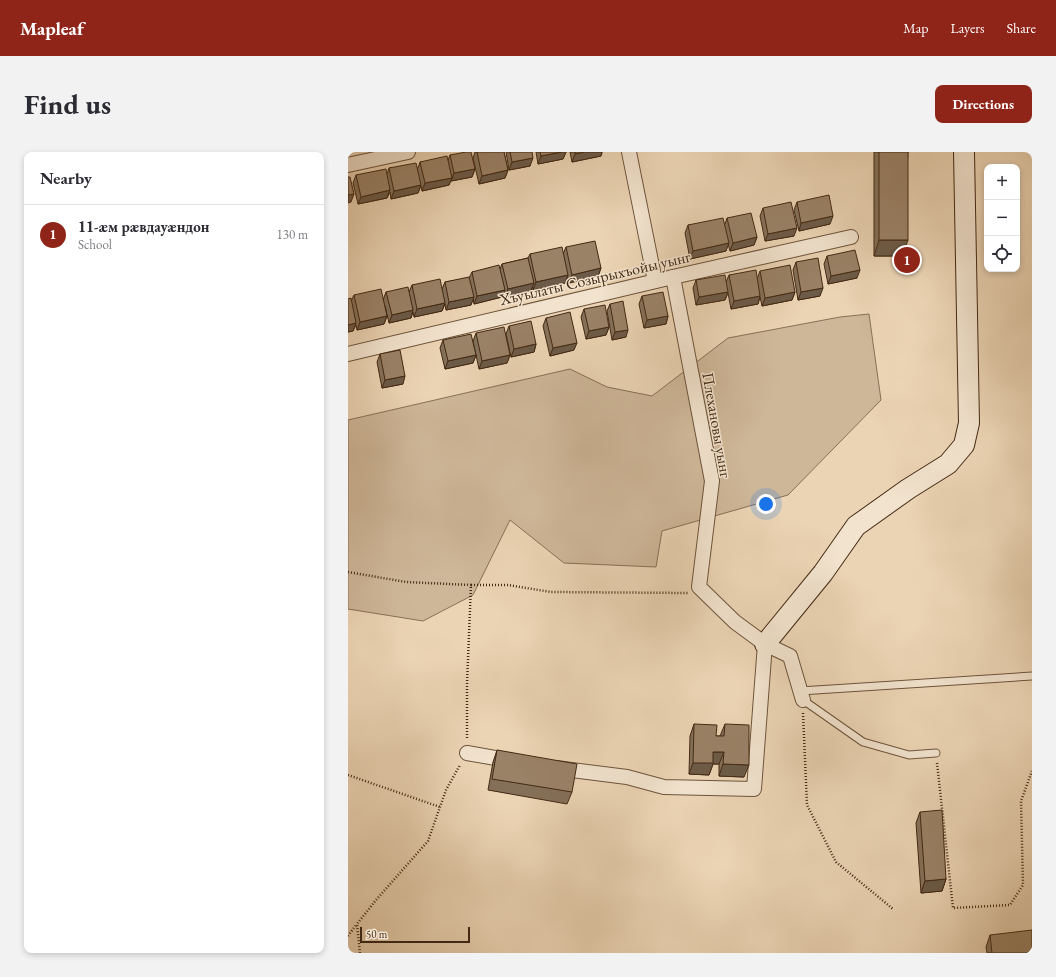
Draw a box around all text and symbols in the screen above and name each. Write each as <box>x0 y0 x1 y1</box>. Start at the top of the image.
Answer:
text: Mapleaf <box>20 16 84 41</box>
text: Map <box>903 19 928 37</box>
text: Layers <box>950 19 985 37</box>
text: Share <box>1007 19 1036 37</box>
button: Directions <box>935 85 1032 123</box>
text: Find us <box>24 86 111 122</box>
map controls <box>984 164 1020 272</box>
button: + <box>984 164 1020 200</box>
text: Nearby <box>40 167 92 189</box>
button: − <box>984 200 1020 236</box>
text: 11-æм рӕвдауӕндон <box>78 217 210 236</box>
text: 1 <box>50 226 56 243</box>
text: 130 m <box>277 226 308 243</box>
text: School <box>78 236 112 253</box>
button: locate <box>984 236 1020 272</box>
pin: 1 <box>894 245 920 275</box>
street label: Хъуылаты Созырыхъойы уынг <box>496 246 693 310</box>
street label: Плехановы уынг <box>697 371 737 480</box>
your location <box>756 494 776 514</box>
scale bar <box>360 925 470 944</box>
text: 50 m <box>366 927 387 941</box>

